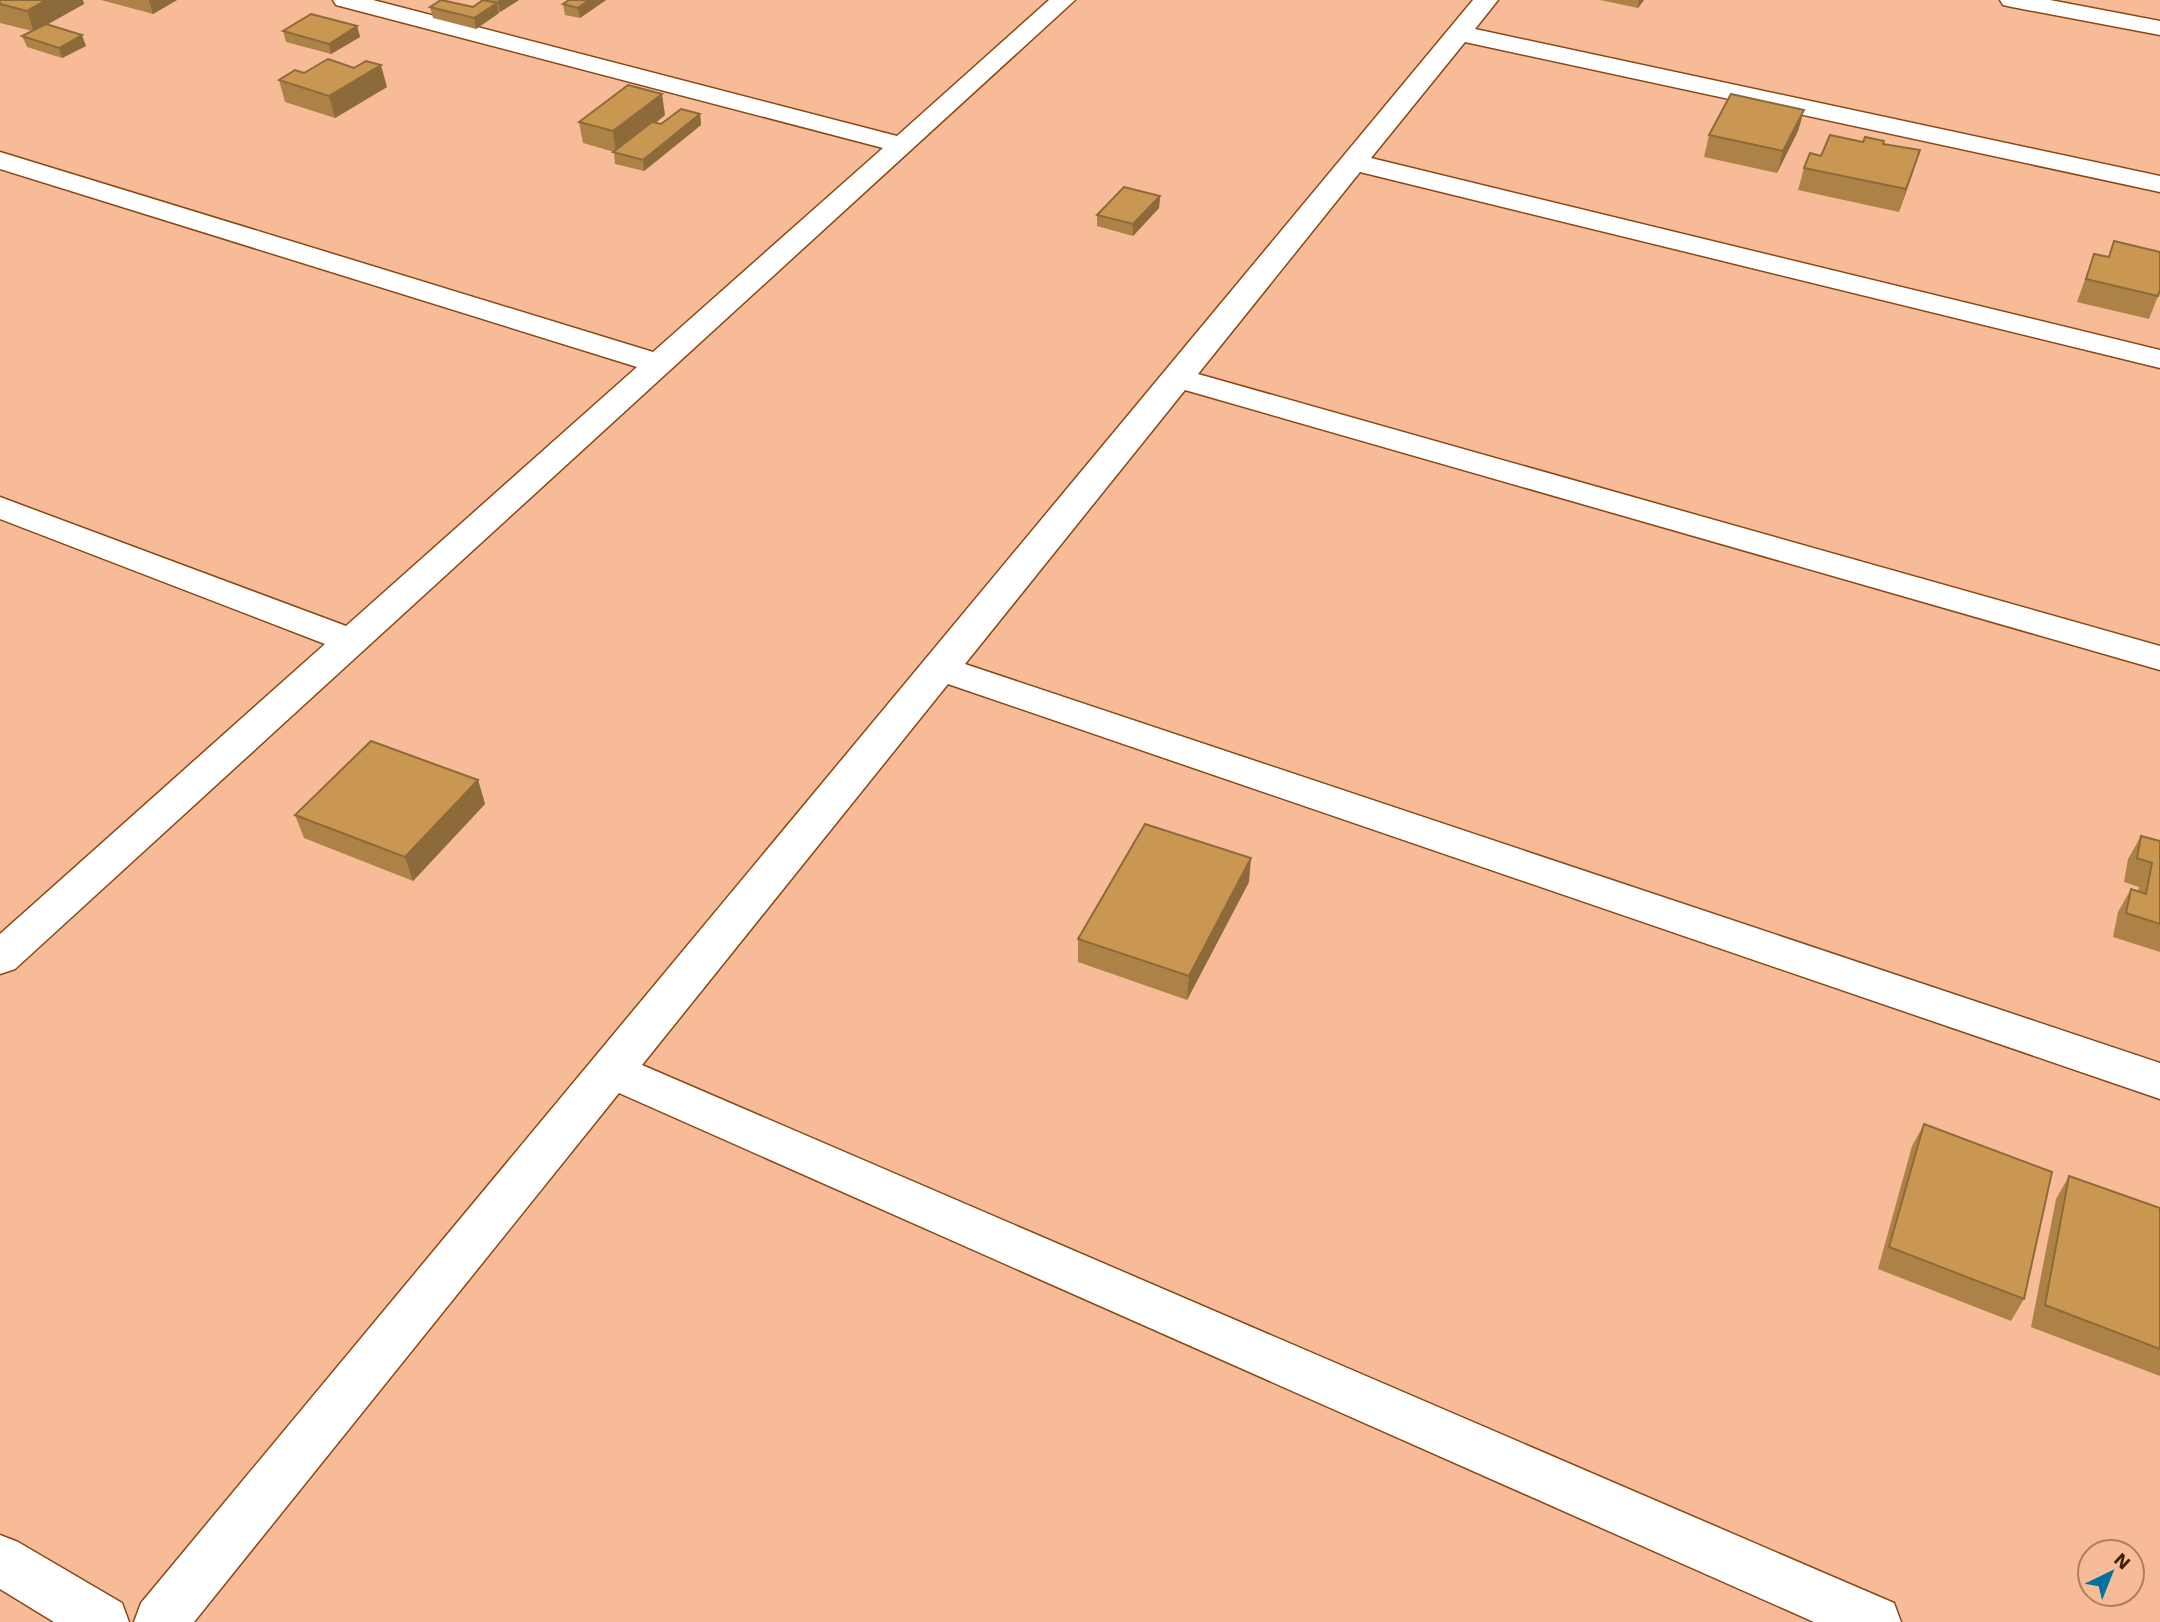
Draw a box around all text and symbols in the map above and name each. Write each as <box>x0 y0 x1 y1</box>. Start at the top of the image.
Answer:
north arrow <box>2076 1538 2146 1608</box>
text: N <box>2109 1548 2135 1574</box>

